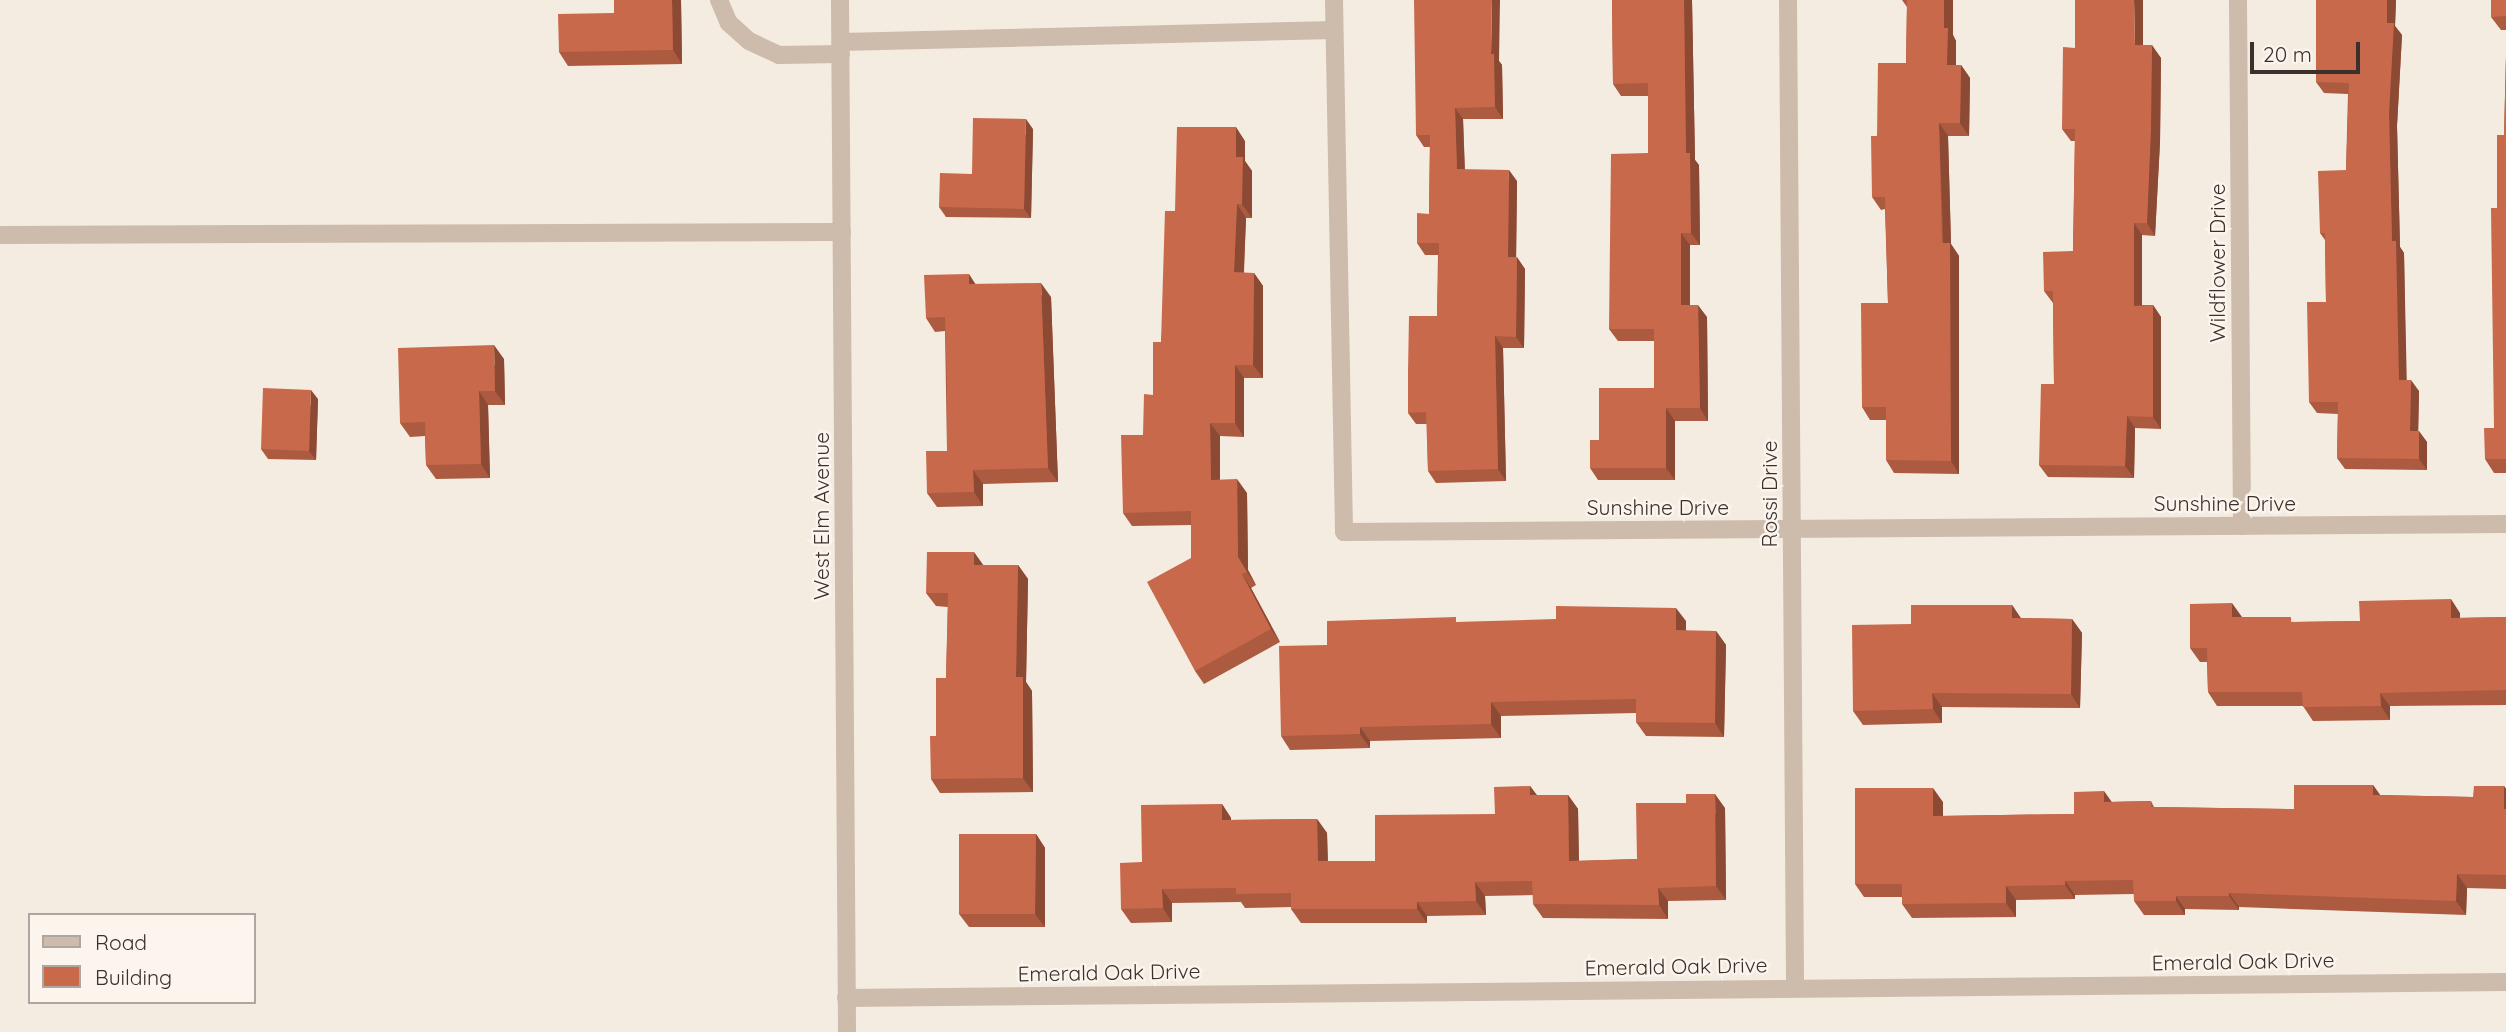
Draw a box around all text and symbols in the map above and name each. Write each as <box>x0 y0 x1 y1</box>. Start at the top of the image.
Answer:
scale bar <box>2254 28 2364 72</box>
text: 20 m <box>2263 41 2312 67</box>
street label: Wildflower Drive <box>2204 183 2230 343</box>
street label: West Elm Avenue <box>808 432 834 600</box>
street label: Rossi Drive <box>1756 440 1782 548</box>
street label: Sunshine Drive <box>2154 490 2296 516</box>
street label: Sunshine Drive <box>1587 494 1729 520</box>
legend <box>28 913 256 1004</box>
text: Road <box>95 929 147 955</box>
street label: Emerald Oak Drive <box>2151 947 2335 975</box>
street label: Emerald Oak Drive <box>1584 952 1768 980</box>
street label: Emerald Oak Drive <box>1017 958 1201 986</box>
text: Building <box>95 964 172 990</box>

